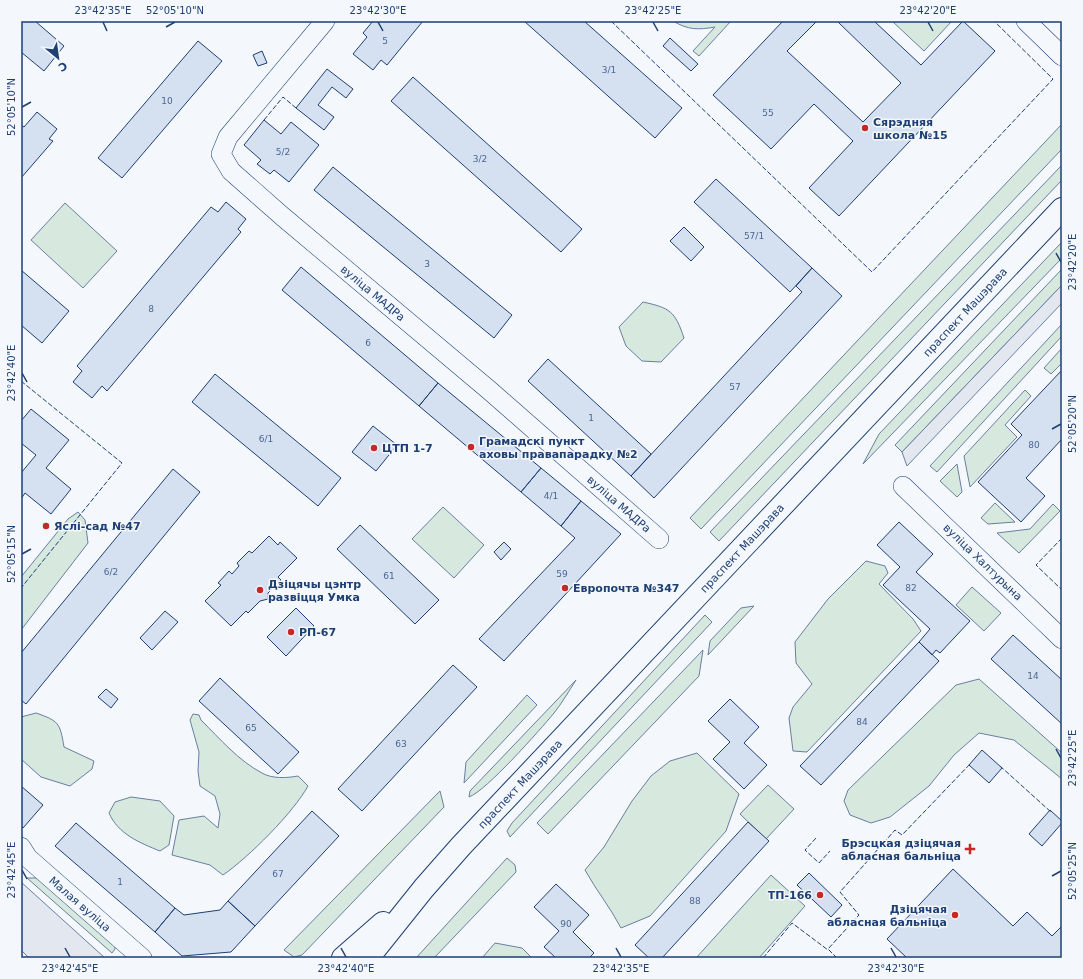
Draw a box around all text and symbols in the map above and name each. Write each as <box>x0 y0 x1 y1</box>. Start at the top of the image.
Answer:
text: 23°42'35"E <box>75 5 131 16</box>
text: 52°05'10"N <box>146 5 204 16</box>
text: 23°42'30"E <box>350 5 406 16</box>
text: 23°42'25"E <box>625 5 681 16</box>
text: 23°42'20"E <box>900 5 956 16</box>
house number: 5 <box>382 36 388 46</box>
north arrow <box>38 38 78 78</box>
text: С <box>56 59 69 74</box>
house number: 3/1 <box>602 65 616 75</box>
text: 52°05'10"N <box>6 78 17 136</box>
house number: 10 <box>161 96 173 106</box>
house number: 55 <box>762 108 774 118</box>
place label: Сярэдняя школа №15 <box>873 116 948 142</box>
marker: Сярэдняя школа №15 <box>860 123 870 133</box>
house number: 5/2 <box>276 147 290 157</box>
house number: 3/2 <box>473 154 487 164</box>
house number: 57/1 <box>744 231 764 241</box>
text: 23°42'20"E <box>1067 234 1078 290</box>
house number: 3 <box>424 259 430 269</box>
street label: вуліца МАДРа <box>338 263 407 324</box>
street label: праспект Машэрава <box>921 265 1010 359</box>
house number: 8 <box>148 304 154 314</box>
house number: 6 <box>365 338 371 348</box>
text: 23°42'40"E <box>6 345 17 401</box>
house number: 57 <box>729 382 741 392</box>
text: 52°05'20"N <box>1067 395 1078 453</box>
house number: 1 <box>588 413 594 423</box>
house number: 6/1 <box>259 434 273 444</box>
place label: Грамадскі пункт аховы правапарадку №2 <box>479 435 638 461</box>
house number: 80 <box>1028 440 1040 450</box>
place label: ЦТП 1-7 <box>382 442 433 455</box>
marker: Грамадскі пункт аховы правапарадку №2 <box>466 442 476 452</box>
marker: ЦТП 1-7 <box>369 443 379 453</box>
street label: вуліца МАДРа <box>584 473 653 535</box>
house number: 4/1 <box>544 491 558 501</box>
street label: праспект Машэрава <box>698 501 787 595</box>
place label: Яслі-сад №47 <box>54 520 141 533</box>
marker: Яслі-сад №47 <box>41 521 51 531</box>
street label: вуліца Халтурына <box>941 521 1025 603</box>
text: 52°05'15"N <box>6 525 17 583</box>
house number: 6/2 <box>104 567 118 577</box>
house number: 59 <box>556 569 568 579</box>
house number: 61 <box>383 571 395 581</box>
place label: Дзіцячы цэнтр развіцця Умка <box>268 578 361 604</box>
place label: Европочта №347 <box>573 582 679 595</box>
marker: Европочта №347 <box>560 583 570 593</box>
house number: 82 <box>905 583 917 593</box>
marker: Дзіцячы цэнтр развіцця Умка <box>255 585 265 595</box>
place label: РП-67 <box>299 626 336 639</box>
marker: РП-67 <box>286 627 296 637</box>
house number: 14 <box>1027 671 1039 681</box>
house number: 84 <box>856 717 868 727</box>
house number: 65 <box>245 723 257 733</box>
text: 23°42'25"E <box>1067 730 1078 786</box>
street label: праспект Машэрава <box>476 737 565 831</box>
house number: 63 <box>395 739 407 749</box>
place label: Брэсцкая дзіцячая абласная бальніца <box>841 837 961 863</box>
text: 23°42'45"E <box>6 842 17 898</box>
text: 52°05'25"N <box>1067 842 1078 900</box>
marker: Брэсцкая дзіцячая абласная бальніца <box>964 843 976 855</box>
house number: 67 <box>272 869 284 879</box>
street label: Малая вуліца <box>46 874 113 935</box>
house number: 1 <box>117 877 123 887</box>
place label: ТП-166 <box>768 889 812 902</box>
marker: ТП-166 <box>815 890 825 900</box>
house number: 88 <box>689 896 701 906</box>
place label: Дзіцячая абласная бальніца <box>827 903 947 929</box>
marker: Дзіцячая абласная бальніца <box>950 910 960 920</box>
house number: 90 <box>560 919 572 929</box>
text: 23°42'45"E <box>42 963 98 974</box>
text: 23°42'40"E <box>318 963 374 974</box>
text: 23°42'35"E <box>593 963 649 974</box>
text: 23°42'30"E <box>868 963 924 974</box>

